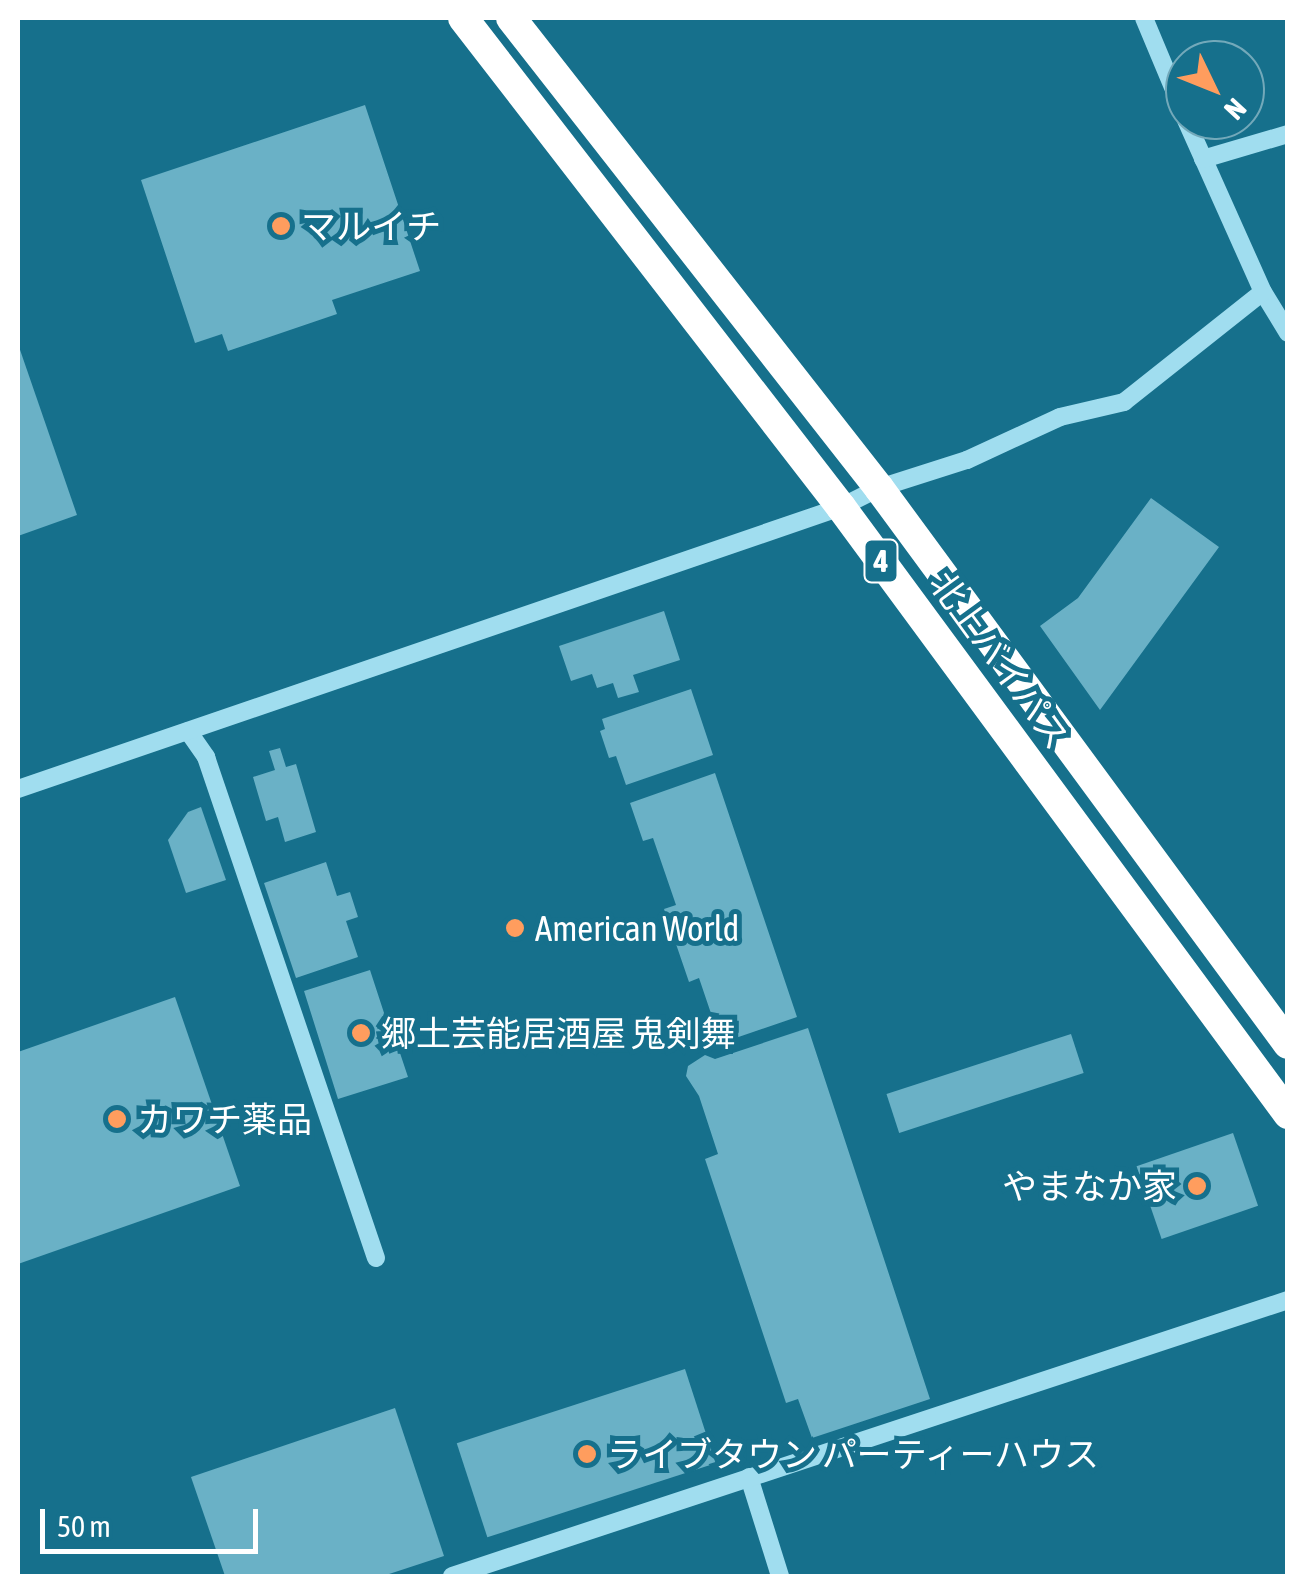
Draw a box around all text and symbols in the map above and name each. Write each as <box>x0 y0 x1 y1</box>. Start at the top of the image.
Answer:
north arrow <box>1165 40 1265 140</box>
text: N <box>1218 92 1253 126</box>
place label: マルイチ <box>301 205 441 247</box>
marker: マルイチ <box>270 215 292 237</box>
road number: 4 <box>861 534 901 588</box>
street label: 北上バイパス <box>921 563 1079 757</box>
place label: American World <box>535 907 739 949</box>
marker: American World <box>504 917 526 939</box>
place label: 郷土芸能居酒屋 鬼剣舞 <box>381 1012 736 1054</box>
marker: 郷土芸能居酒屋 鬼剣舞 <box>350 1022 372 1044</box>
place label: カワチ薬品 <box>137 1098 312 1140</box>
marker: カワチ薬品 <box>106 1108 128 1130</box>
place label: やまなか家 <box>1002 1165 1177 1207</box>
marker: やまなか家 <box>1186 1175 1208 1197</box>
place label: ライブタウン パーティーハウス <box>607 1433 1102 1475</box>
marker: ライブタウン パーティーハウス <box>576 1443 598 1465</box>
scale bar <box>45 1489 262 1551</box>
text: 50 m <box>57 1509 111 1543</box>

